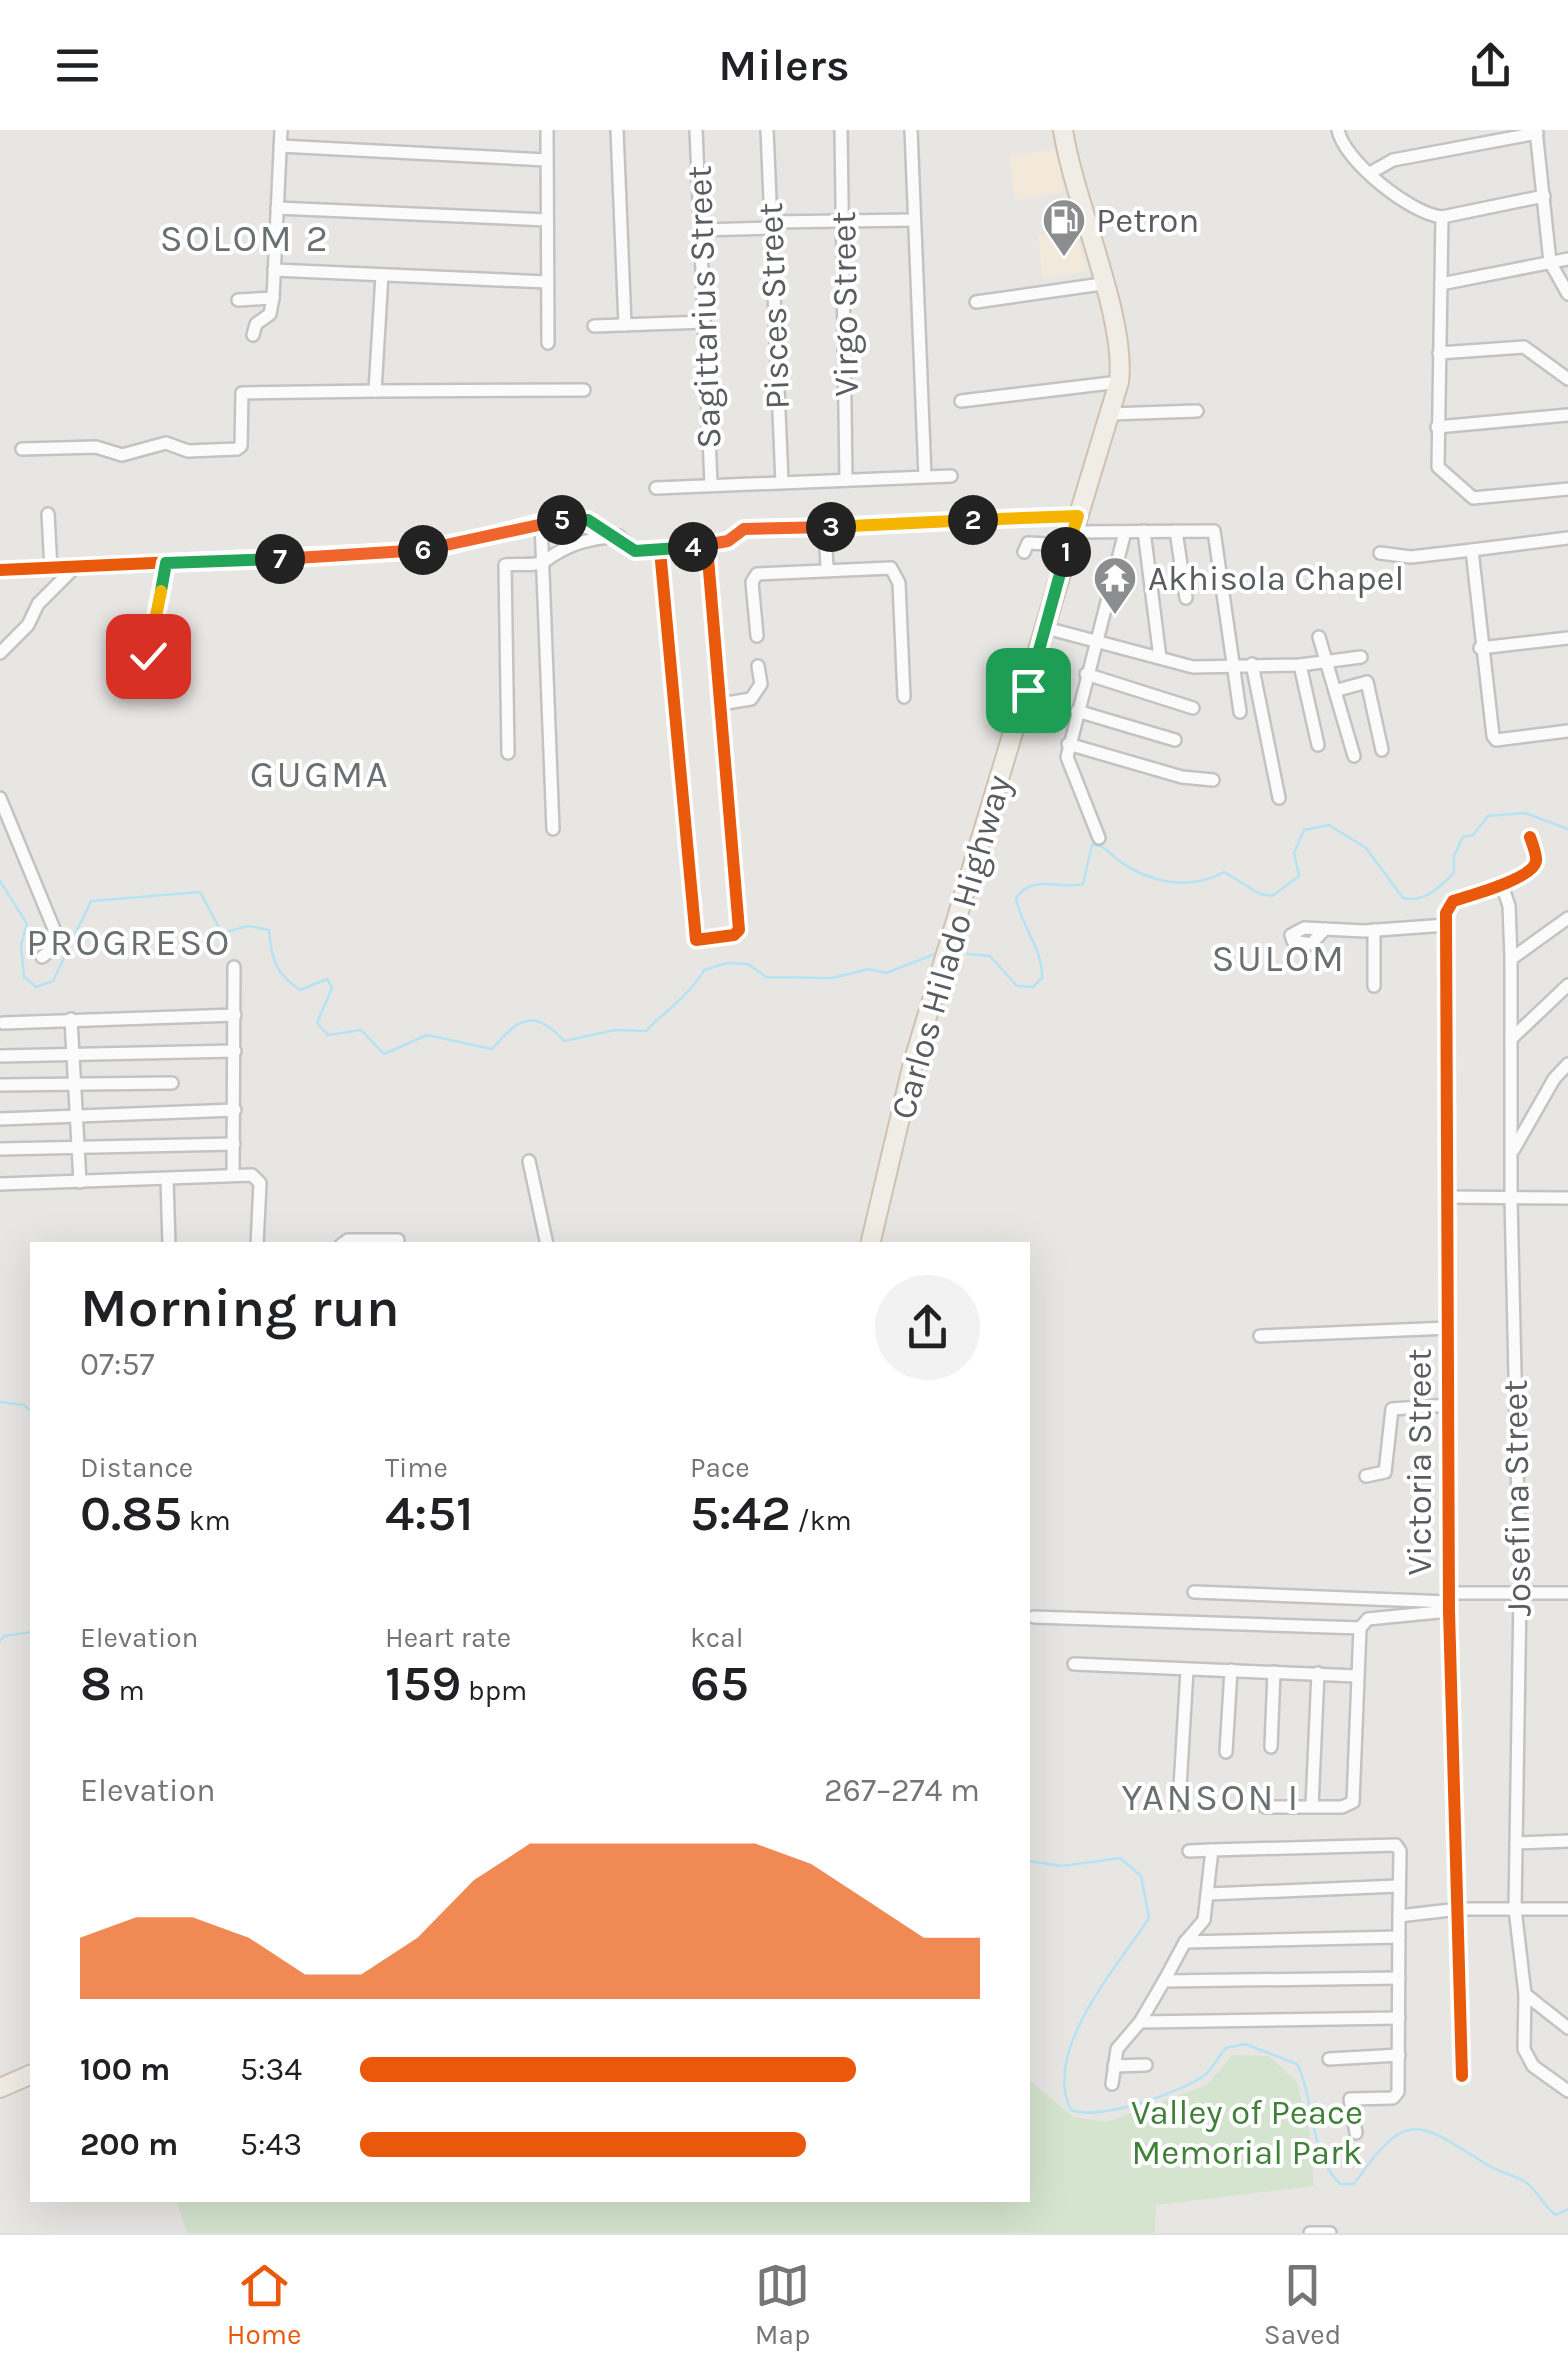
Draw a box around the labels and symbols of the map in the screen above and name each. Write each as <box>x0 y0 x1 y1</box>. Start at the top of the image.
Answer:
street label: Sagittarius Street <box>679 165 729 449</box>
fuel station icon: Petron <box>1041 197 1087 258</box>
place label: Petron <box>1096 200 1199 241</box>
street label: Pisces Street <box>750 202 798 410</box>
street label: Virgo Street <box>823 211 867 397</box>
district label: SOLOM 2 <box>160 216 330 261</box>
pin: 5 <box>537 495 587 545</box>
pin: 2 <box>948 495 998 545</box>
pin: 3 <box>806 502 856 552</box>
pin: 4 <box>668 522 718 572</box>
pin: 6 <box>398 525 448 575</box>
pin: 1 <box>1041 527 1091 577</box>
pin: 7 <box>255 534 305 584</box>
temple icon: Akhisola Chapel <box>1092 555 1138 616</box>
place label: Akhisola Chapel <box>1148 558 1404 599</box>
pin <box>106 614 191 699</box>
pin <box>986 648 1071 733</box>
district label: GUGMA <box>250 752 390 797</box>
street label: Carlos Hilado Highway <box>882 770 1020 1124</box>
district label: PROGRESO <box>26 920 232 965</box>
district label: SULOM <box>1212 936 1346 981</box>
street label: Victoria Street <box>1399 1348 1440 1576</box>
street label: Josefina Street <box>1494 1379 1540 1617</box>
district label: YANSON I <box>1121 1775 1301 1820</box>
park label: Valley of Peace Memorial Park <box>1131 2092 1363 2173</box>

